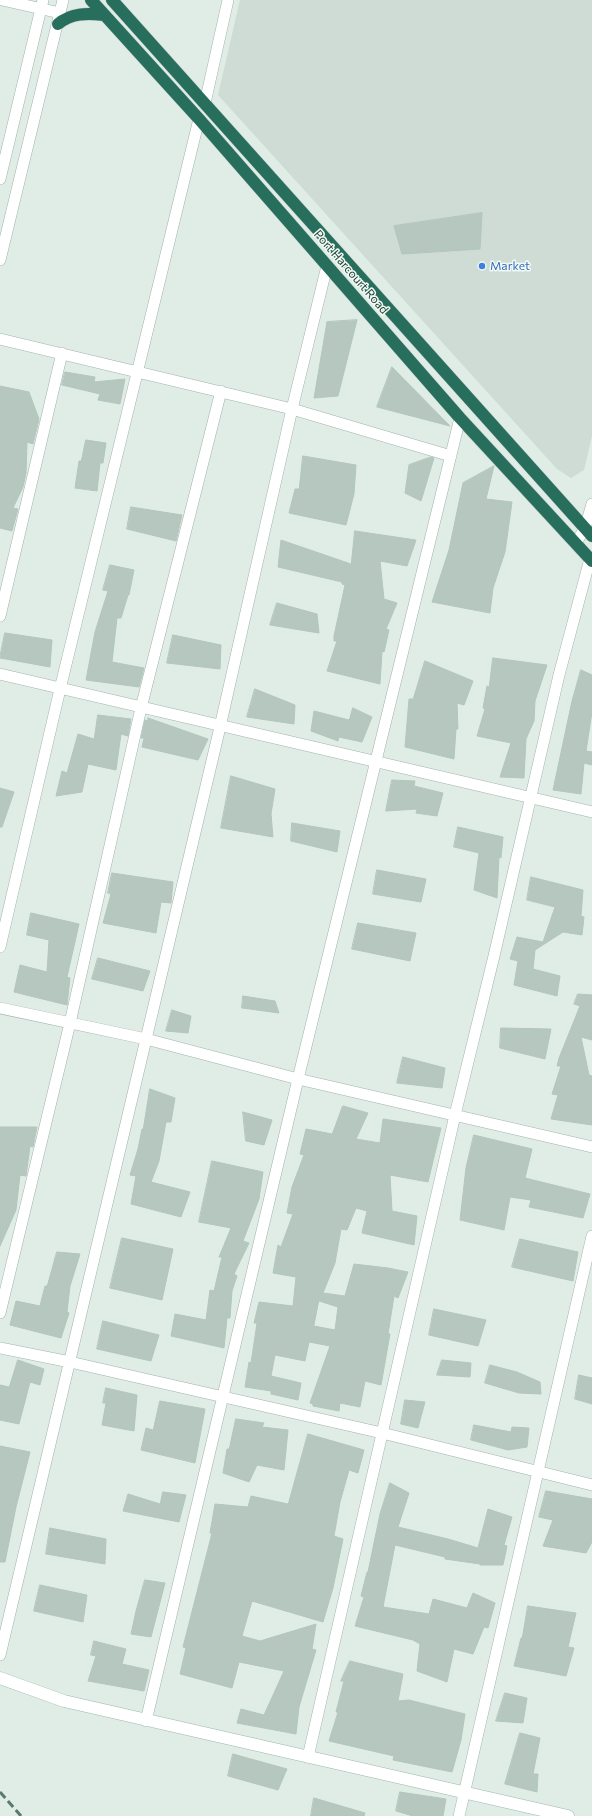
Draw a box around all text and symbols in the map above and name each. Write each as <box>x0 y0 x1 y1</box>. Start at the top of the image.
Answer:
street label: Port Harcourt Road <box>311 227 391 317</box>
place label: Market <box>490 259 530 273</box>
marker: Market <box>477 261 487 271</box>

